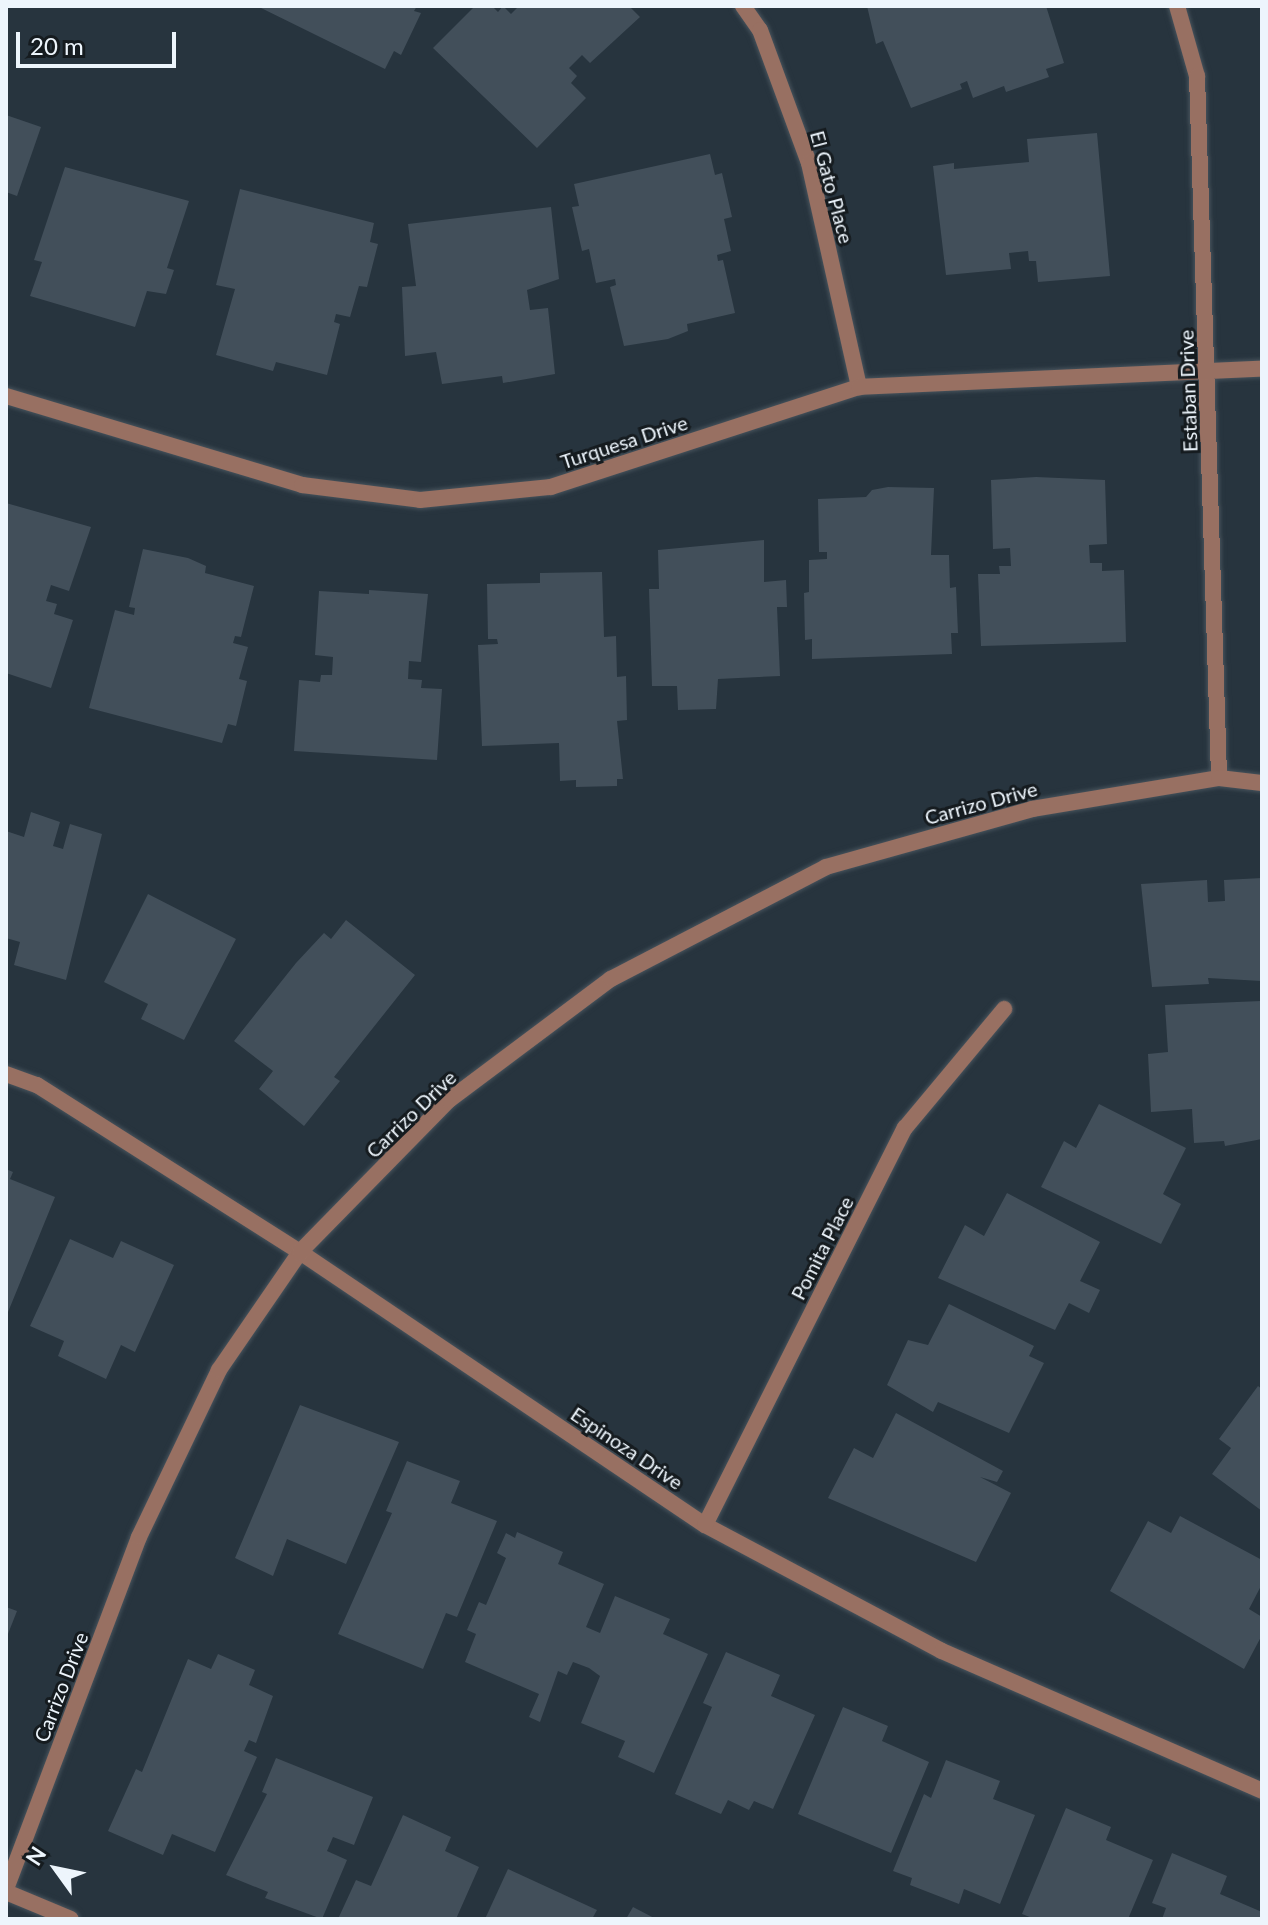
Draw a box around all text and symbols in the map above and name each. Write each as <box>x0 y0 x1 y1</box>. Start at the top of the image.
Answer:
scale bar <box>20 16 180 66</box>
text: 20 m <box>30 31 84 60</box>
street label: El Gato Place <box>805 128 859 246</box>
street label: Estaban Drive <box>1174 329 1202 453</box>
street label: Turquesa Drive <box>557 410 691 474</box>
street label: Carrizo Drive <box>922 776 1040 830</box>
street label: Carrizo Drive <box>361 1065 461 1163</box>
street label: Pomita Place <box>786 1192 858 1304</box>
street label: Espinoza Drive <box>566 1402 688 1494</box>
street label: Carrizo Drive <box>29 1629 93 1745</box>
north arrow <box>16 1829 96 1909</box>
text: N <box>20 1841 51 1870</box>

